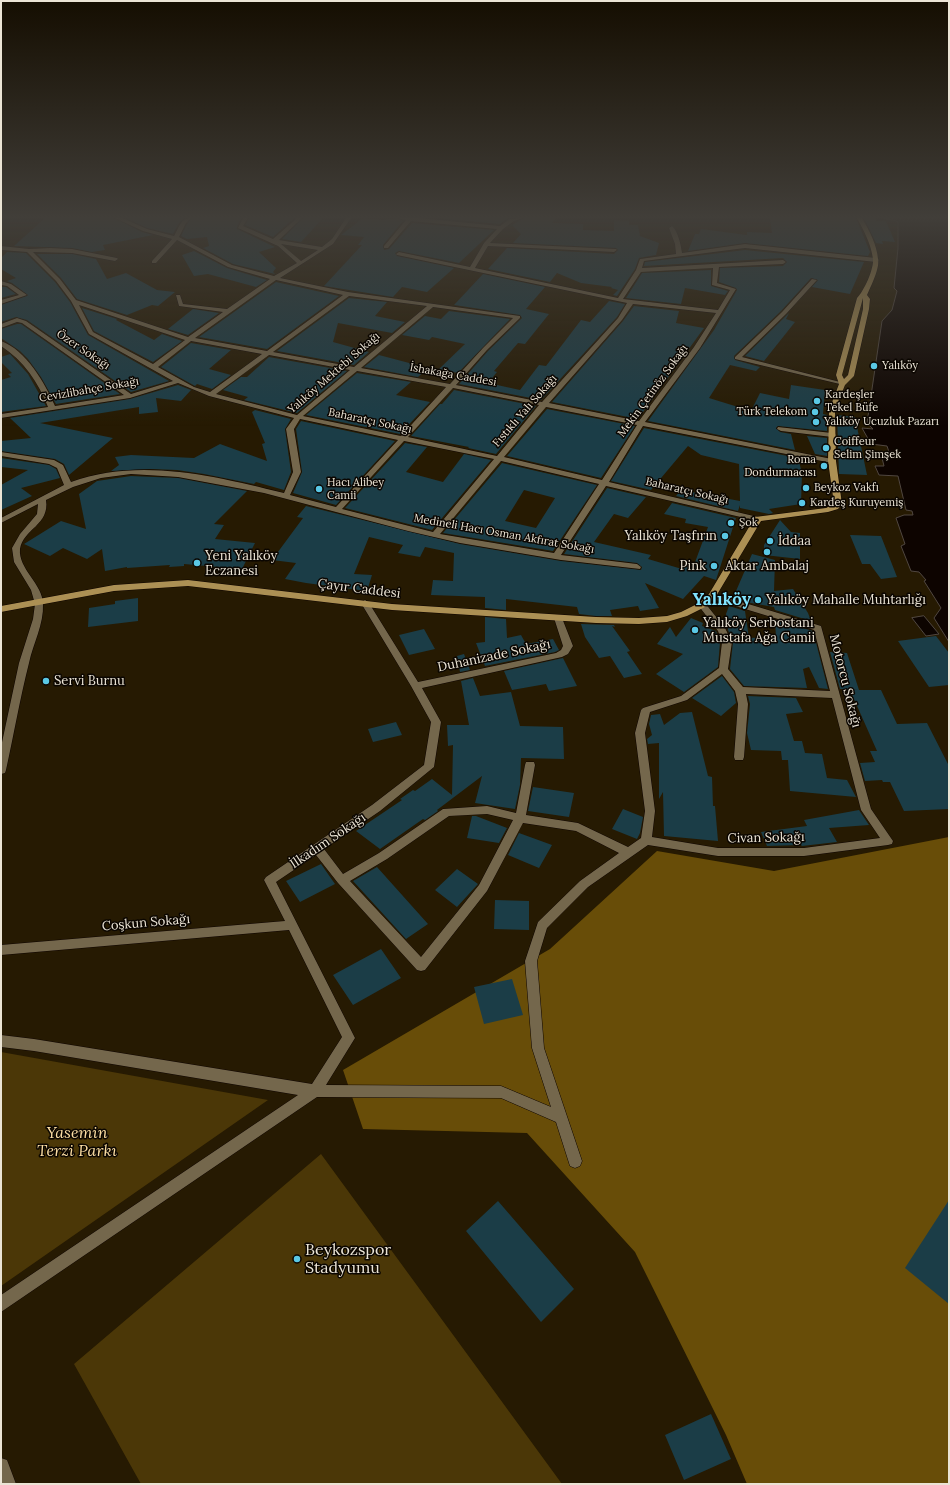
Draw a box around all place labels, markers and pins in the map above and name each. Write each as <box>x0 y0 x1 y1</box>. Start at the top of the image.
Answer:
place label: Yalıköy <box>882 359 918 373</box>
marker: Yalıköy <box>869 361 879 371</box>
place label: Kardeşler Tekel Büfe <box>825 388 878 414</box>
marker: Kardeşler Tekel Büfe <box>812 396 822 406</box>
place label: Türk Telekom <box>737 405 807 419</box>
marker: Türk Telekom <box>810 407 820 417</box>
place label: Yalıköy Ucuzluk Pazarı <box>824 415 939 429</box>
marker: Yalıköy Ucuzluk Pazarı <box>811 417 821 427</box>
place label: Coiffeur Selim Şimşek <box>834 435 901 461</box>
marker: Coiffeur Selim Şimşek <box>821 443 831 453</box>
place label: Roma Dondurmacısı <box>744 453 816 479</box>
marker: Roma Dondurmacısı <box>819 461 829 471</box>
place label: Hacı Alibey Camii <box>327 476 384 502</box>
place label: Beykoz Vakfı <box>814 481 879 495</box>
marker: Beykoz Vakfı <box>801 483 811 493</box>
marker: Hacı Alibey Camii <box>314 484 324 494</box>
place label: Kardeş Kuruyemiş <box>810 496 903 510</box>
marker: Kardeş Kuruyemiş <box>797 498 807 508</box>
place label: Şok <box>739 516 758 530</box>
marker: Şok <box>726 518 736 528</box>
place label: Yalıköy Taşfırın <box>624 528 717 544</box>
marker: Yalıköy Taşfırın <box>720 531 730 541</box>
place label: İddaa <box>778 533 811 549</box>
marker: İddaa <box>765 536 775 546</box>
marker: Aktar Ambalaj <box>762 547 772 557</box>
place label: Yeni Yalıköy Eczanesi <box>205 548 277 579</box>
marker: Yeni Yalıköy Eczanesi <box>192 558 202 568</box>
place label: Pink <box>680 558 706 574</box>
place label: Aktar Ambalaj <box>725 558 809 574</box>
marker: Pink <box>709 561 719 571</box>
place label: Yalıköy Mahalle Muhtarlığı <box>766 592 926 608</box>
marker: Yalıköy Mahalle Muhtarlığı <box>753 595 763 605</box>
place label: Yalıköy Serbostani Mustafa Ağa Camii <box>703 615 815 646</box>
marker: Yalıköy Serbostani Mustafa Ağa Camii <box>690 625 700 635</box>
place label: Servi Burnu <box>54 673 125 689</box>
marker: Servi Burnu <box>41 676 51 686</box>
place label: Beykozspor Stadyumu <box>305 1240 391 1278</box>
marker: Beykozspor Stadyumu <box>292 1254 302 1264</box>

